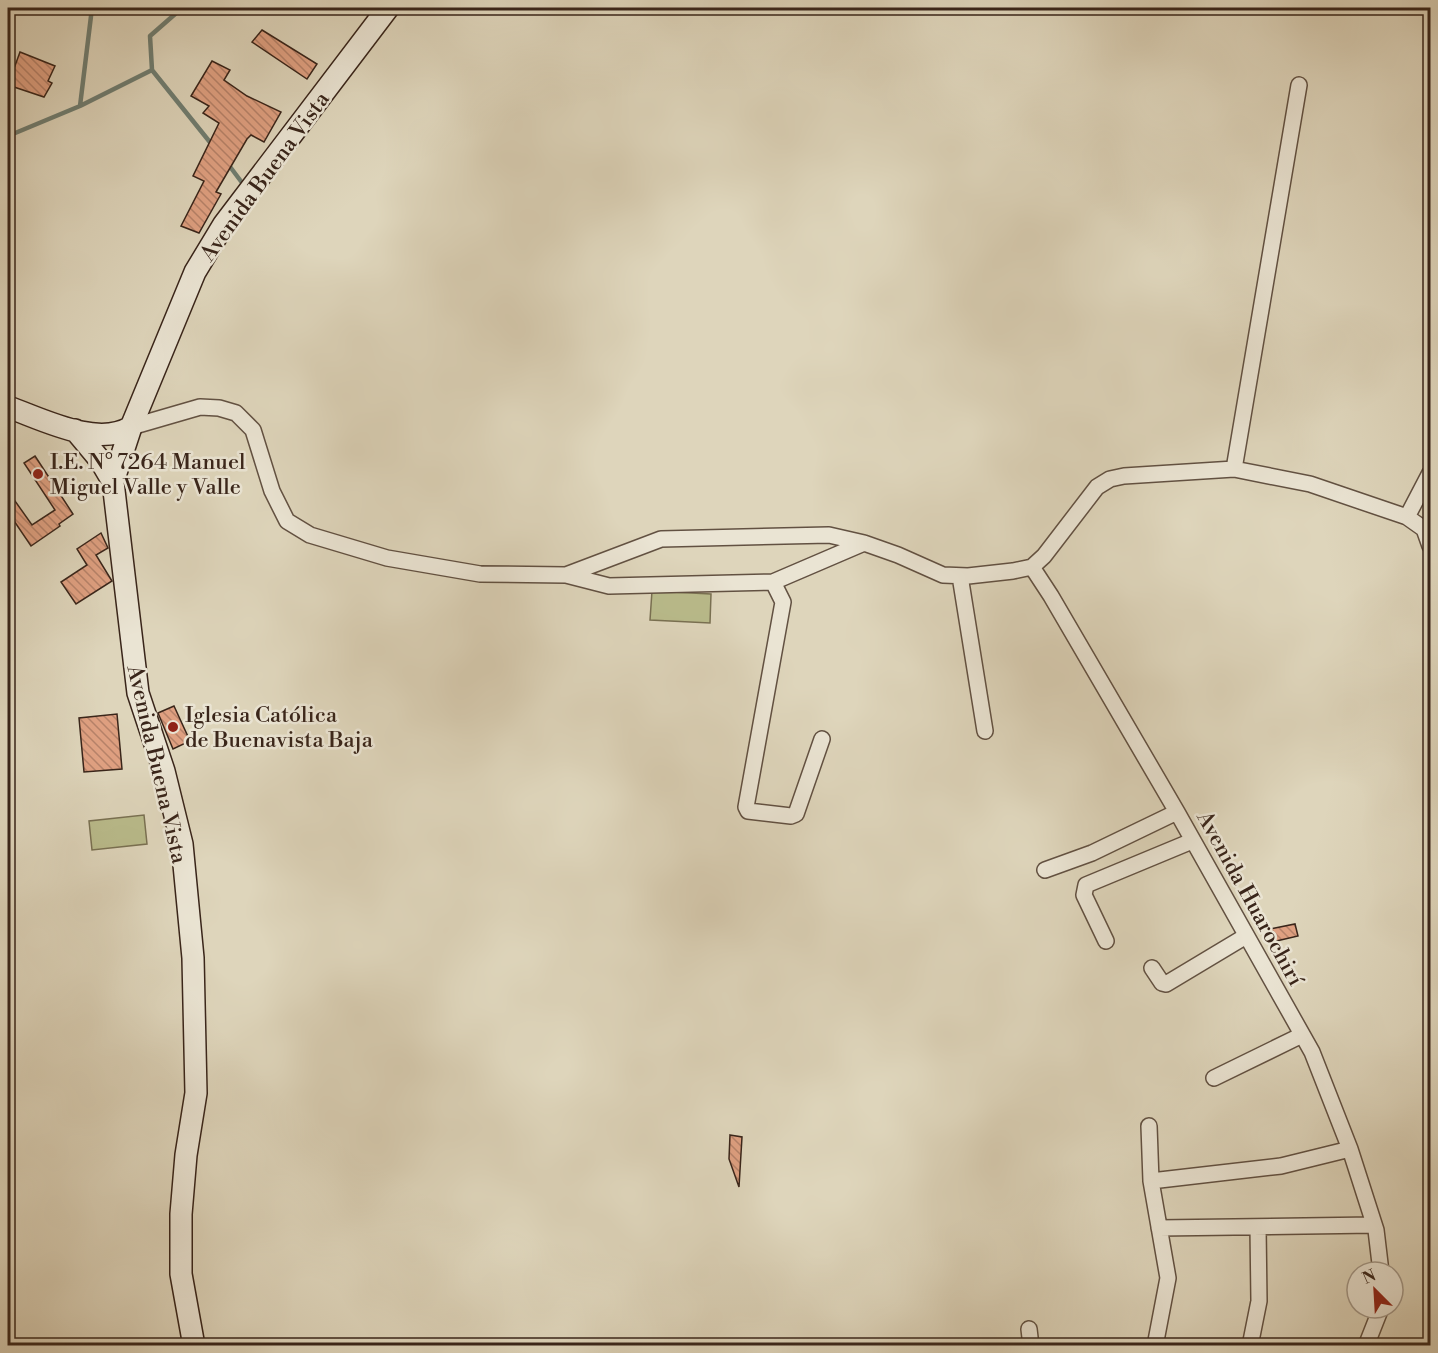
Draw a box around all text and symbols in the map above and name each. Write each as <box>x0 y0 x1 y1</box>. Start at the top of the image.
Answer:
street label: Avenida Buena Vista <box>194 86 336 268</box>
place label: I.E. N° 7264 Manuel Miguel Valle y Valle <box>50 449 246 501</box>
marker: I.E. N° 7264 Manuel Miguel Valle y Valle <box>31 467 45 481</box>
street label: Avenida Buena Vista <box>120 661 193 867</box>
place label: Iglesia Católica de Buenavista Baja <box>185 702 374 754</box>
marker: Iglesia Católica de Buenavista Baja <box>166 720 180 734</box>
street label: Avenida Huarochirí <box>1190 806 1309 991</box>
north arrow <box>1345 1260 1405 1320</box>
text: N <box>1359 1265 1379 1289</box>

